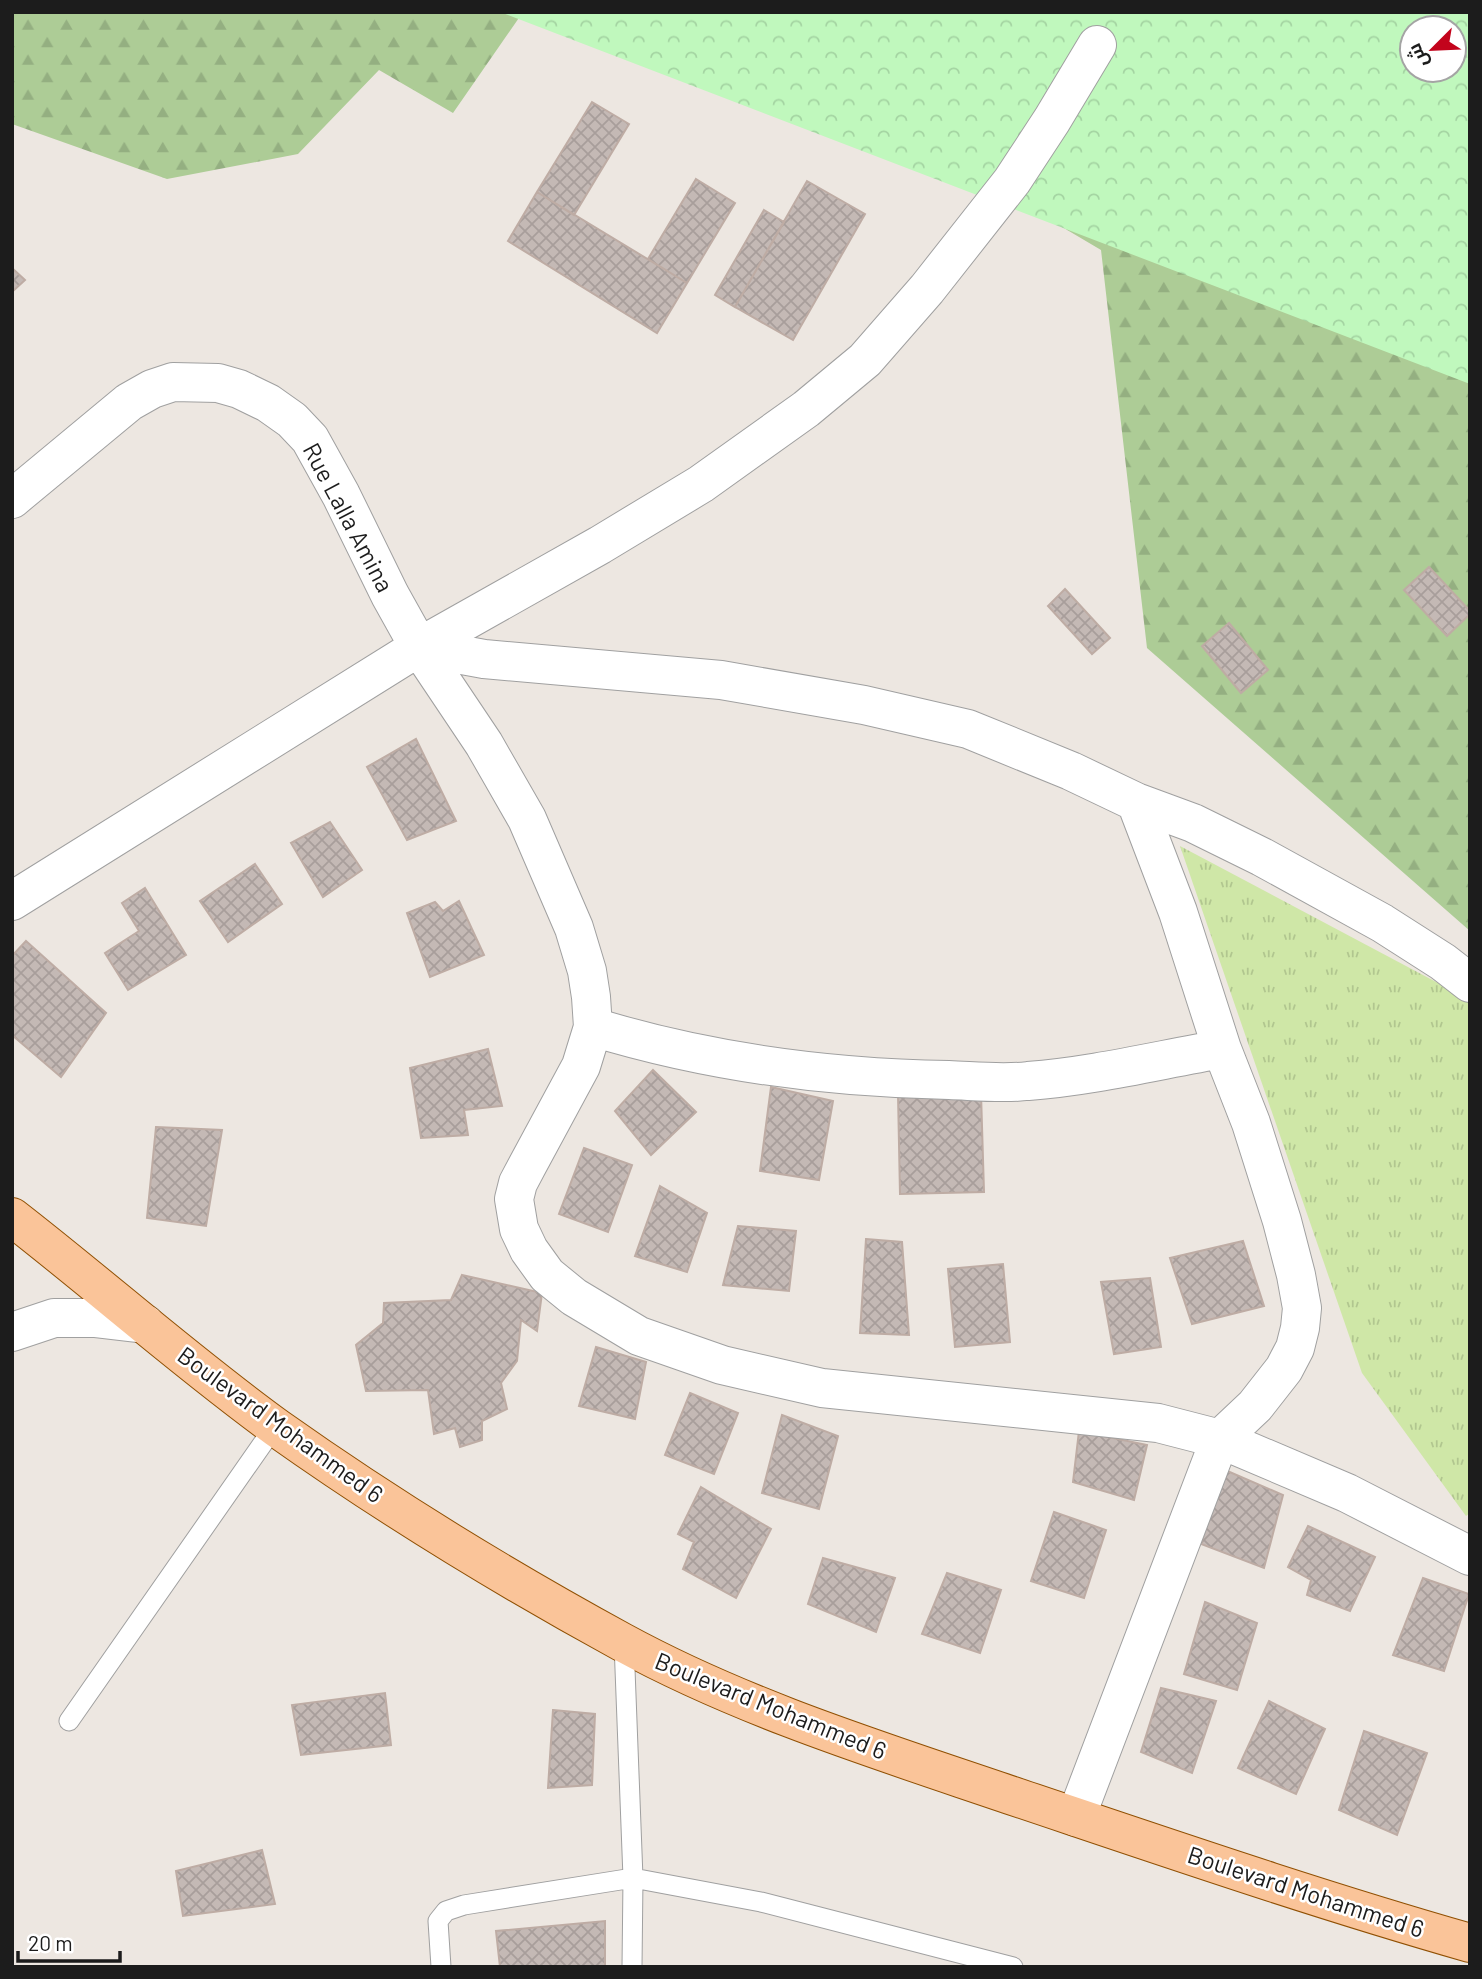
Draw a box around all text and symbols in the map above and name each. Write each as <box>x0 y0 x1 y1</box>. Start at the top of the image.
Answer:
north arrow <box>1398 14 1468 84</box>
text: ش <box>1402 40 1433 72</box>
street label: Rue Lalla Amina <box>297 437 401 597</box>
street label: Boulevard Mohammed 6 <box>173 1340 389 1508</box>
street label: Boulevard Mohammed 6 <box>651 1645 891 1765</box>
street label: Boulevard Mohammed 6 <box>1184 1839 1428 1943</box>
scale bar <box>18 1920 119 1964</box>
text: 20 m <box>28 1930 73 1955</box>

